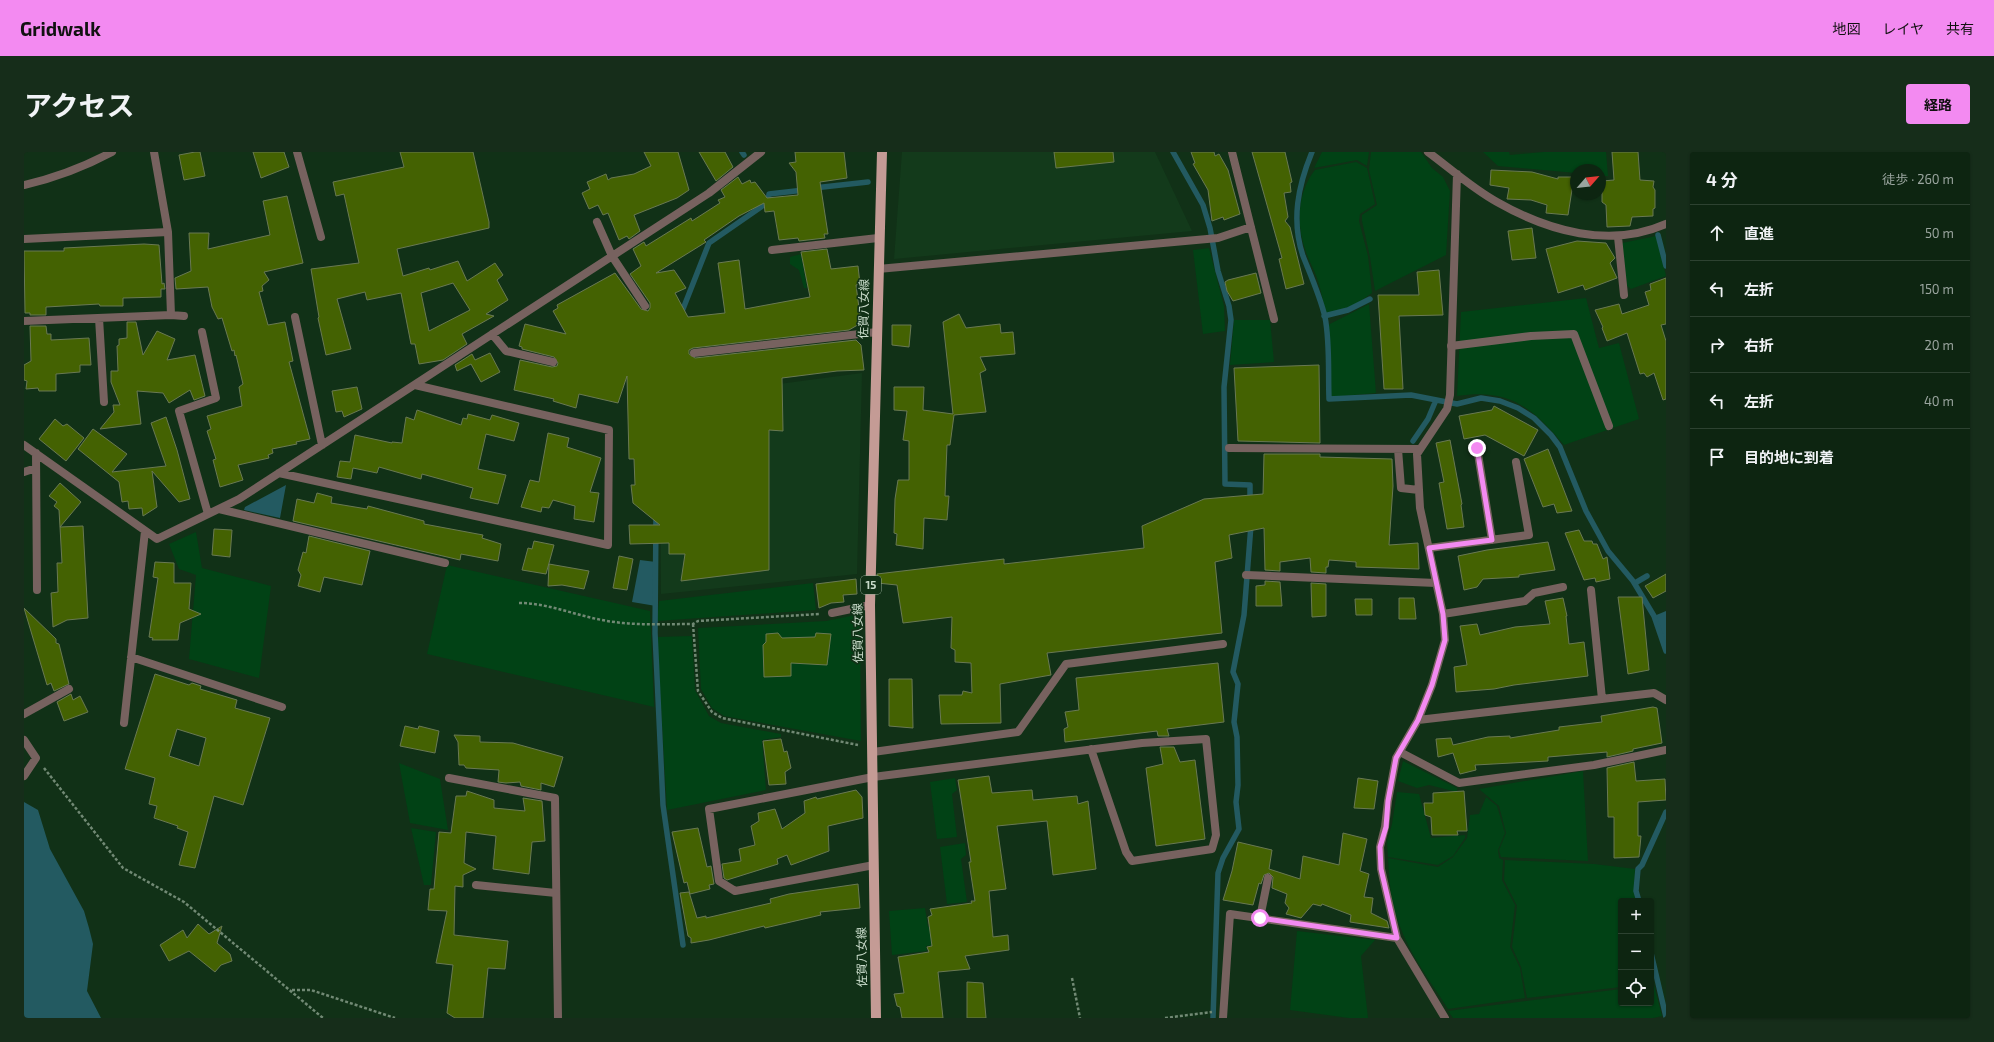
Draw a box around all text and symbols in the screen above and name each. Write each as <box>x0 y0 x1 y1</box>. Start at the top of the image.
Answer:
text: Gridwalk <box>20 17 101 40</box>
text: 地図 <box>1832 20 1860 37</box>
text: レイヤ <box>1882 20 1924 37</box>
text: 共有 <box>1946 20 1974 37</box>
button: 経路 <box>1906 84 1970 124</box>
text: アクセス <box>24 88 135 122</box>
north arrow <box>1570 164 1606 200</box>
text: 4 分 <box>1706 169 1738 189</box>
text: 徒歩 · 260 m <box>1882 171 1954 187</box>
icon: ahead <box>1706 222 1728 244</box>
text: 直進 <box>1744 224 1774 242</box>
text: 50 m <box>1925 225 1954 241</box>
icon: left <box>1706 278 1728 300</box>
street label: 佐賀八女線 <box>855 279 871 339</box>
text: 左折 <box>1744 280 1774 298</box>
text: 150 m <box>1920 281 1954 297</box>
icon: right <box>1706 334 1728 356</box>
text: 右折 <box>1744 336 1774 354</box>
text: 20 m <box>1925 337 1954 353</box>
icon: left <box>1706 390 1728 412</box>
text: 左折 <box>1744 392 1774 410</box>
text: 40 m <box>1924 393 1954 409</box>
route end <box>1468 439 1486 457</box>
icon: arrive <box>1706 446 1728 468</box>
text: 目的地に到着 <box>1744 448 1834 466</box>
road number: 15 <box>861 576 881 594</box>
street label: 佐賀八女線 <box>849 603 865 663</box>
map controls <box>1618 898 1654 1006</box>
button: + <box>1618 898 1654 934</box>
route start <box>1251 909 1269 927</box>
street label: 佐賀八女線 <box>853 927 869 987</box>
button: − <box>1618 934 1654 970</box>
button: locate <box>1618 970 1654 1006</box>

